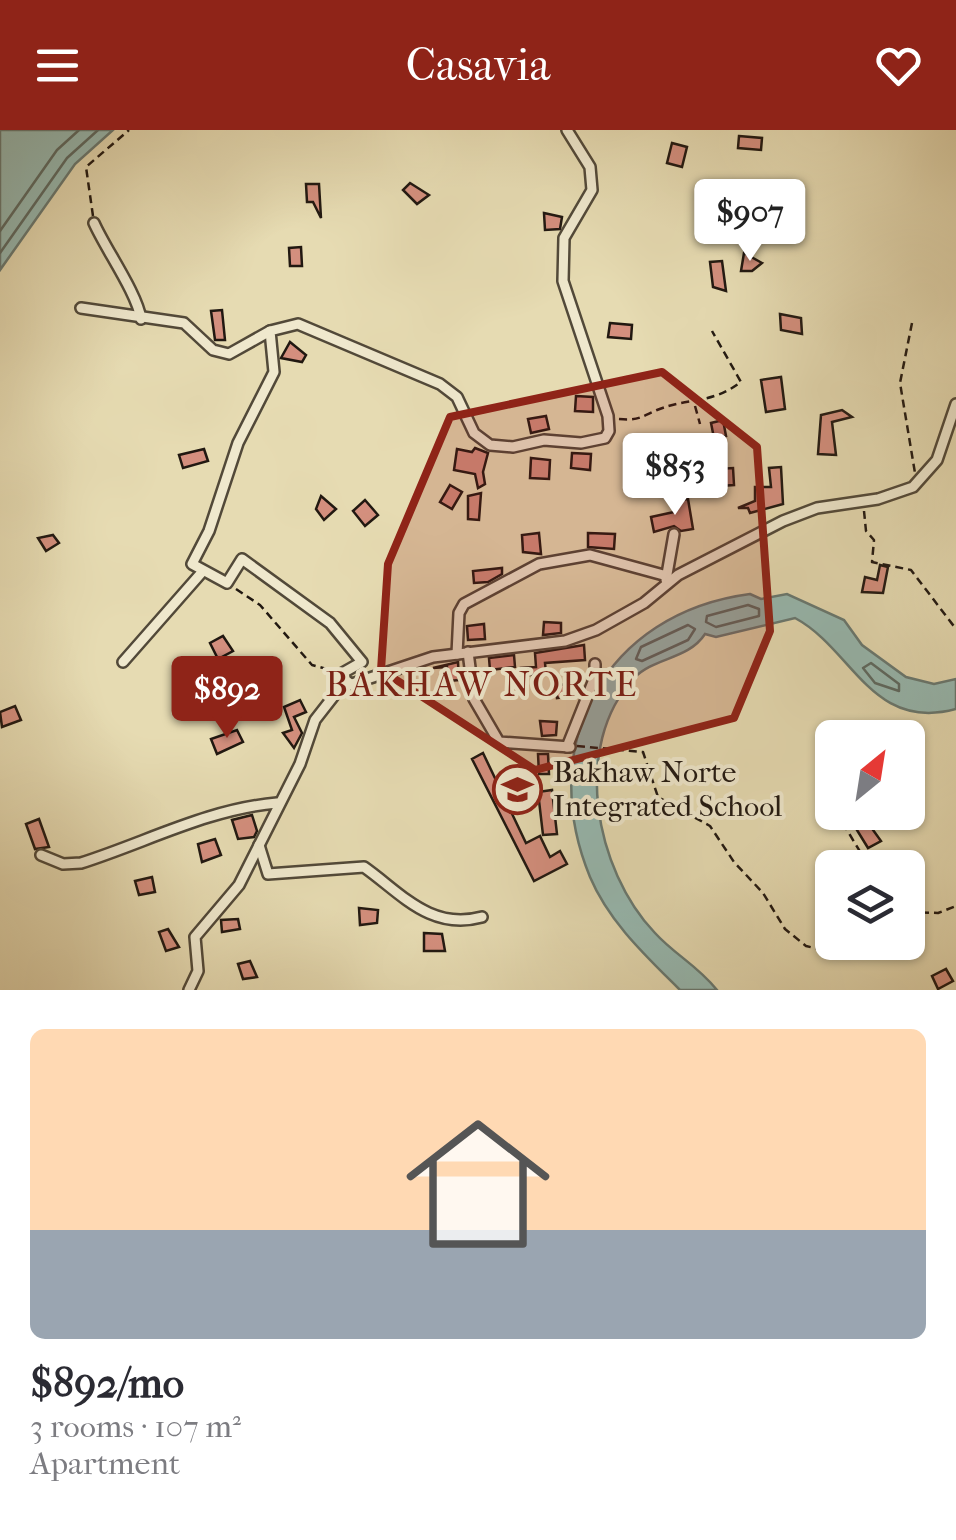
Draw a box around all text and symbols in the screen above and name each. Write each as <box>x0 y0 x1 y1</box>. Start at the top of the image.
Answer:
icon: menu <box>30 38 85 93</box>
icon: heart <box>871 38 926 93</box>
text: Casavia <box>406 39 550 92</box>
pin: $907 <box>691 179 809 264</box>
text: $907 <box>716 193 784 230</box>
pin: $853 <box>616 433 734 518</box>
text: $853 <box>645 447 705 484</box>
pin: $892 <box>168 656 286 741</box>
district label: BAKHAW NORTE <box>325 664 639 705</box>
text: $892 <box>194 670 260 707</box>
north arrow <box>815 720 925 830</box>
map controls <box>815 720 925 960</box>
place label: Bakhaw Norte Integrated School <box>553 755 782 824</box>
school or university icon: Bakhaw Norte Integrated School <box>492 763 544 815</box>
button: layers <box>815 850 925 960</box>
icon: home <box>388 1094 568 1274</box>
text: $892/mo <box>30 1359 184 1408</box>
text: 3 rooms · 107 m² <box>30 1408 241 1445</box>
text: Apartment <box>30 1445 180 1482</box>

